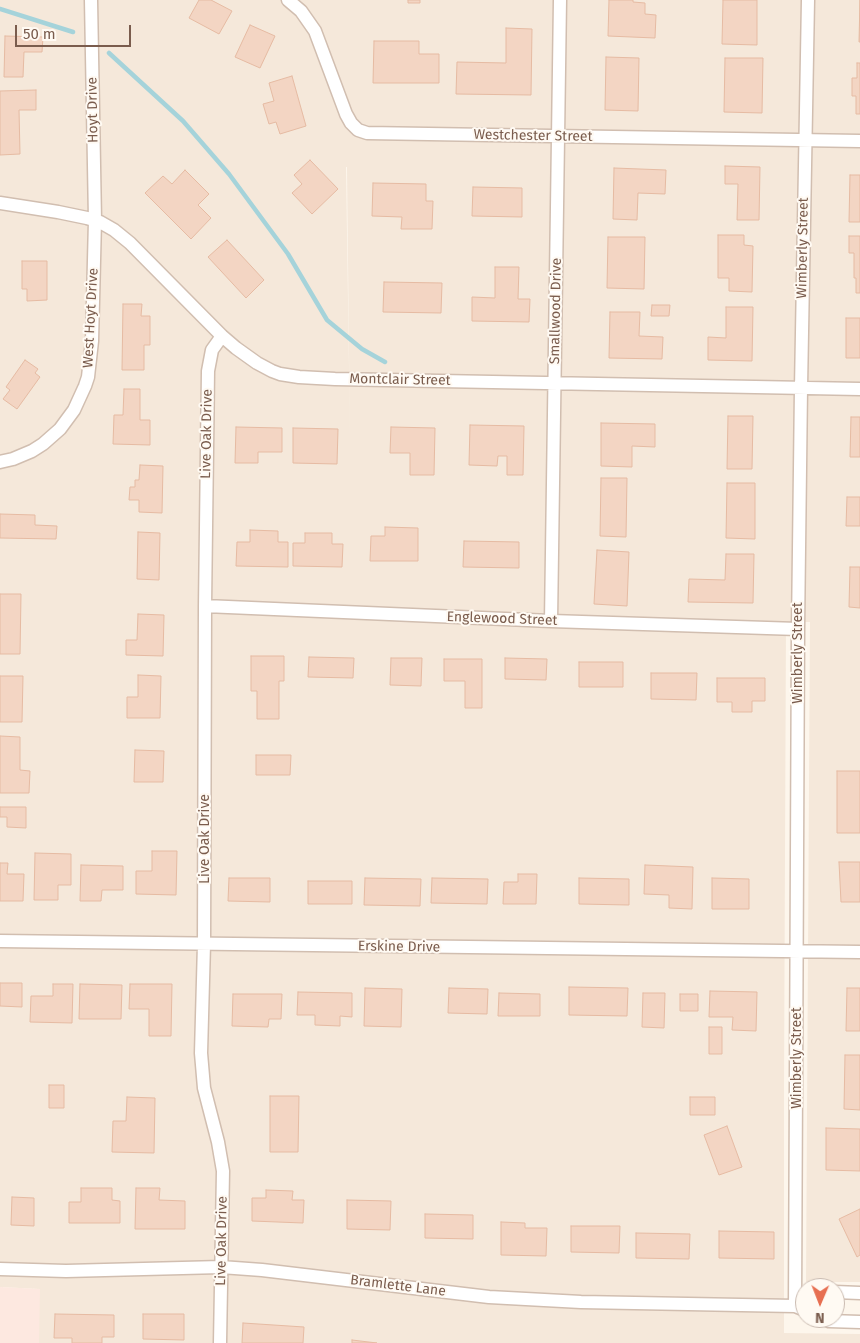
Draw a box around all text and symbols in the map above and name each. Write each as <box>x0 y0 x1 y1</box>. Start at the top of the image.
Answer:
scale bar <box>18 15 134 47</box>
text: 50 m <box>23 25 56 43</box>
street label: Hoyt Drive <box>84 77 102 143</box>
street label: Westchester Street <box>473 127 593 145</box>
street label: Wimberly Street <box>794 197 812 299</box>
street label: Smallwood Drive <box>547 258 565 364</box>
street label: West Hoyt Drive <box>80 267 102 369</box>
street label: Montclair Street <box>349 371 451 389</box>
street label: Live Oak Drive <box>198 389 216 479</box>
street label: Wimberly Street <box>790 602 806 704</box>
street label: Englewood Street <box>446 609 558 629</box>
street label: Live Oak Drive <box>197 794 213 884</box>
street label: Erskine Drive <box>358 938 440 956</box>
street label: Wimberly Street <box>789 1007 805 1109</box>
street label: Live Oak Drive <box>213 1196 231 1286</box>
street label: Bramlette Lane <box>349 1272 447 1300</box>
north arrow <box>795 1278 845 1328</box>
text: N <box>815 1309 825 1326</box>

